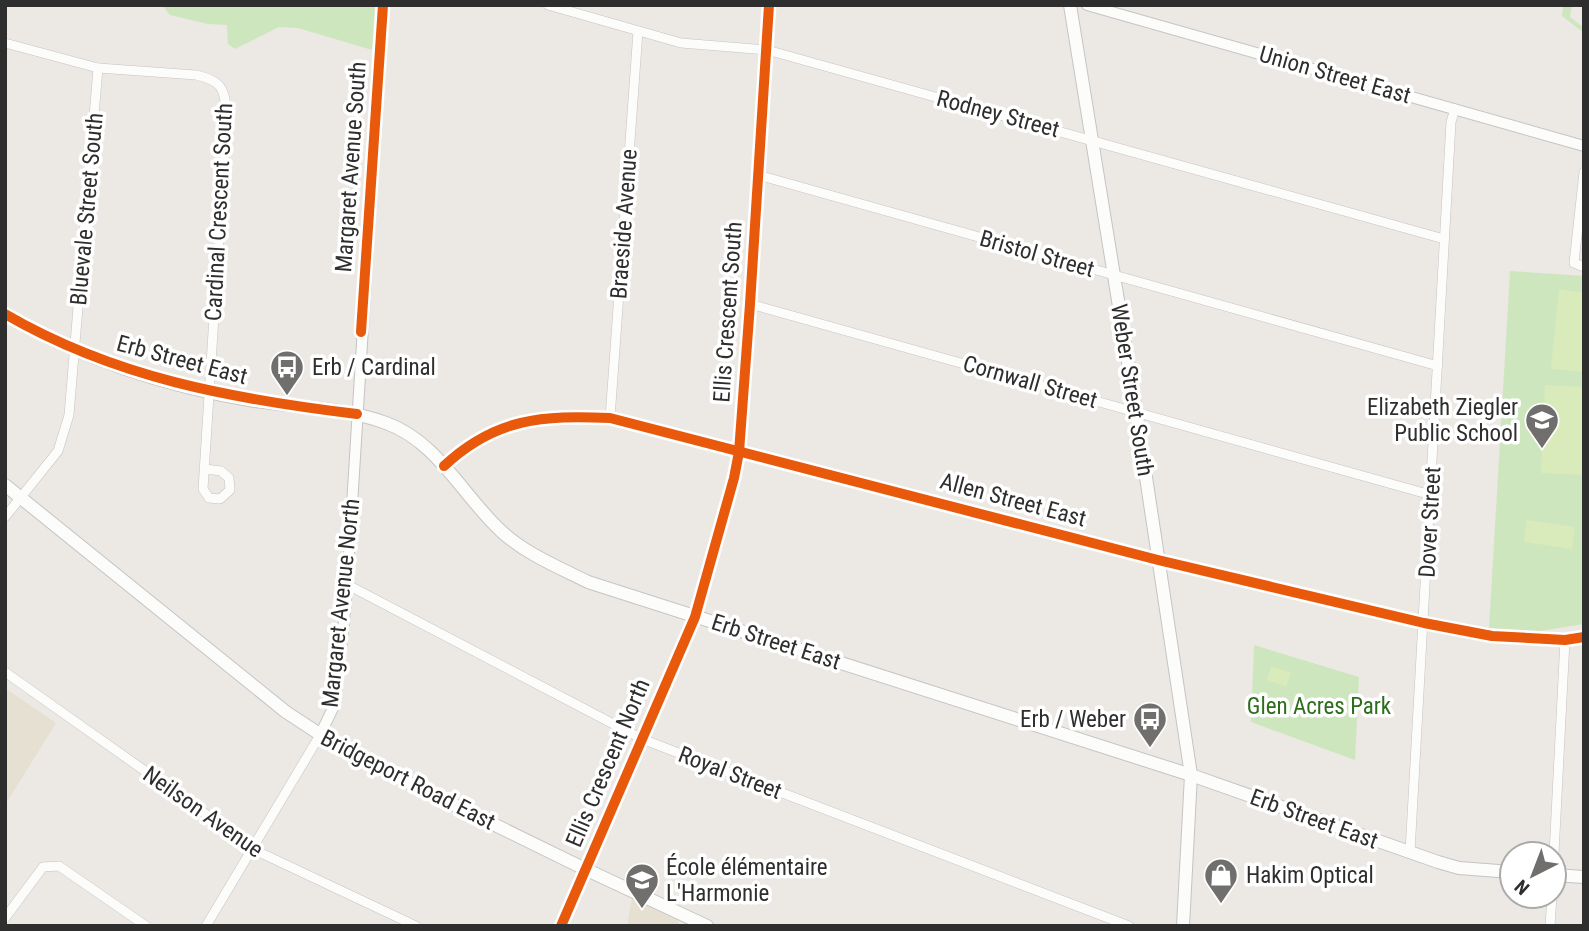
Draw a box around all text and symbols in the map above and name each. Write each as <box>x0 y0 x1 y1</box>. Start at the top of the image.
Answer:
street label: Union Street East <box>1256 40 1414 110</box>
street label: Margaret Avenue South <box>330 61 372 273</box>
street label: Rodney Street <box>934 85 1062 143</box>
street label: Cardinal Crescent South <box>200 102 238 322</box>
street label: Bluevale Street South <box>65 112 109 306</box>
street label: Braeside Avenue <box>605 148 643 300</box>
street label: Ellis Crescent South <box>708 221 748 403</box>
street label: Bristol Street <box>977 225 1097 283</box>
street label: Weber Street South <box>1105 302 1159 478</box>
street label: Erb Street East <box>114 330 250 390</box>
bus stop icon: Erb / Cardinal <box>268 348 306 397</box>
street label: Cornwall Street <box>960 350 1100 414</box>
place label: Erb / Cardinal <box>312 354 436 381</box>
place label: Elizabeth Ziegler Public School <box>1367 394 1518 447</box>
school or university icon: Elizabeth Ziegler Public School <box>1523 401 1561 450</box>
street label: Dover Street <box>1414 466 1446 578</box>
street label: Allen Street East <box>937 468 1089 532</box>
street label: Margaret Avenue North <box>317 497 365 709</box>
street label: Erb Street East <box>708 608 844 676</box>
street label: Ellis Crescent North <box>560 675 656 851</box>
park label: Glen Acres Park <box>1247 693 1392 720</box>
bus stop icon: Erb / Weber <box>1131 700 1169 749</box>
place label: Erb / Weber <box>1020 706 1126 733</box>
street label: Bridgeport Road East <box>316 724 500 836</box>
street label: Royal Street <box>675 741 785 805</box>
street label: Neilson Avenue <box>138 761 268 863</box>
street label: Erb Street East <box>1246 783 1382 855</box>
north arrow <box>1498 840 1568 910</box>
place label: École élémentaire L'Harmonie <box>666 853 827 907</box>
shop icon: Hakim Optical <box>1202 856 1240 905</box>
school or university icon: École élémentaire L'Harmonie <box>623 861 661 910</box>
place label: Hakim Optical <box>1246 862 1374 889</box>
text: N <box>1510 875 1534 900</box>

